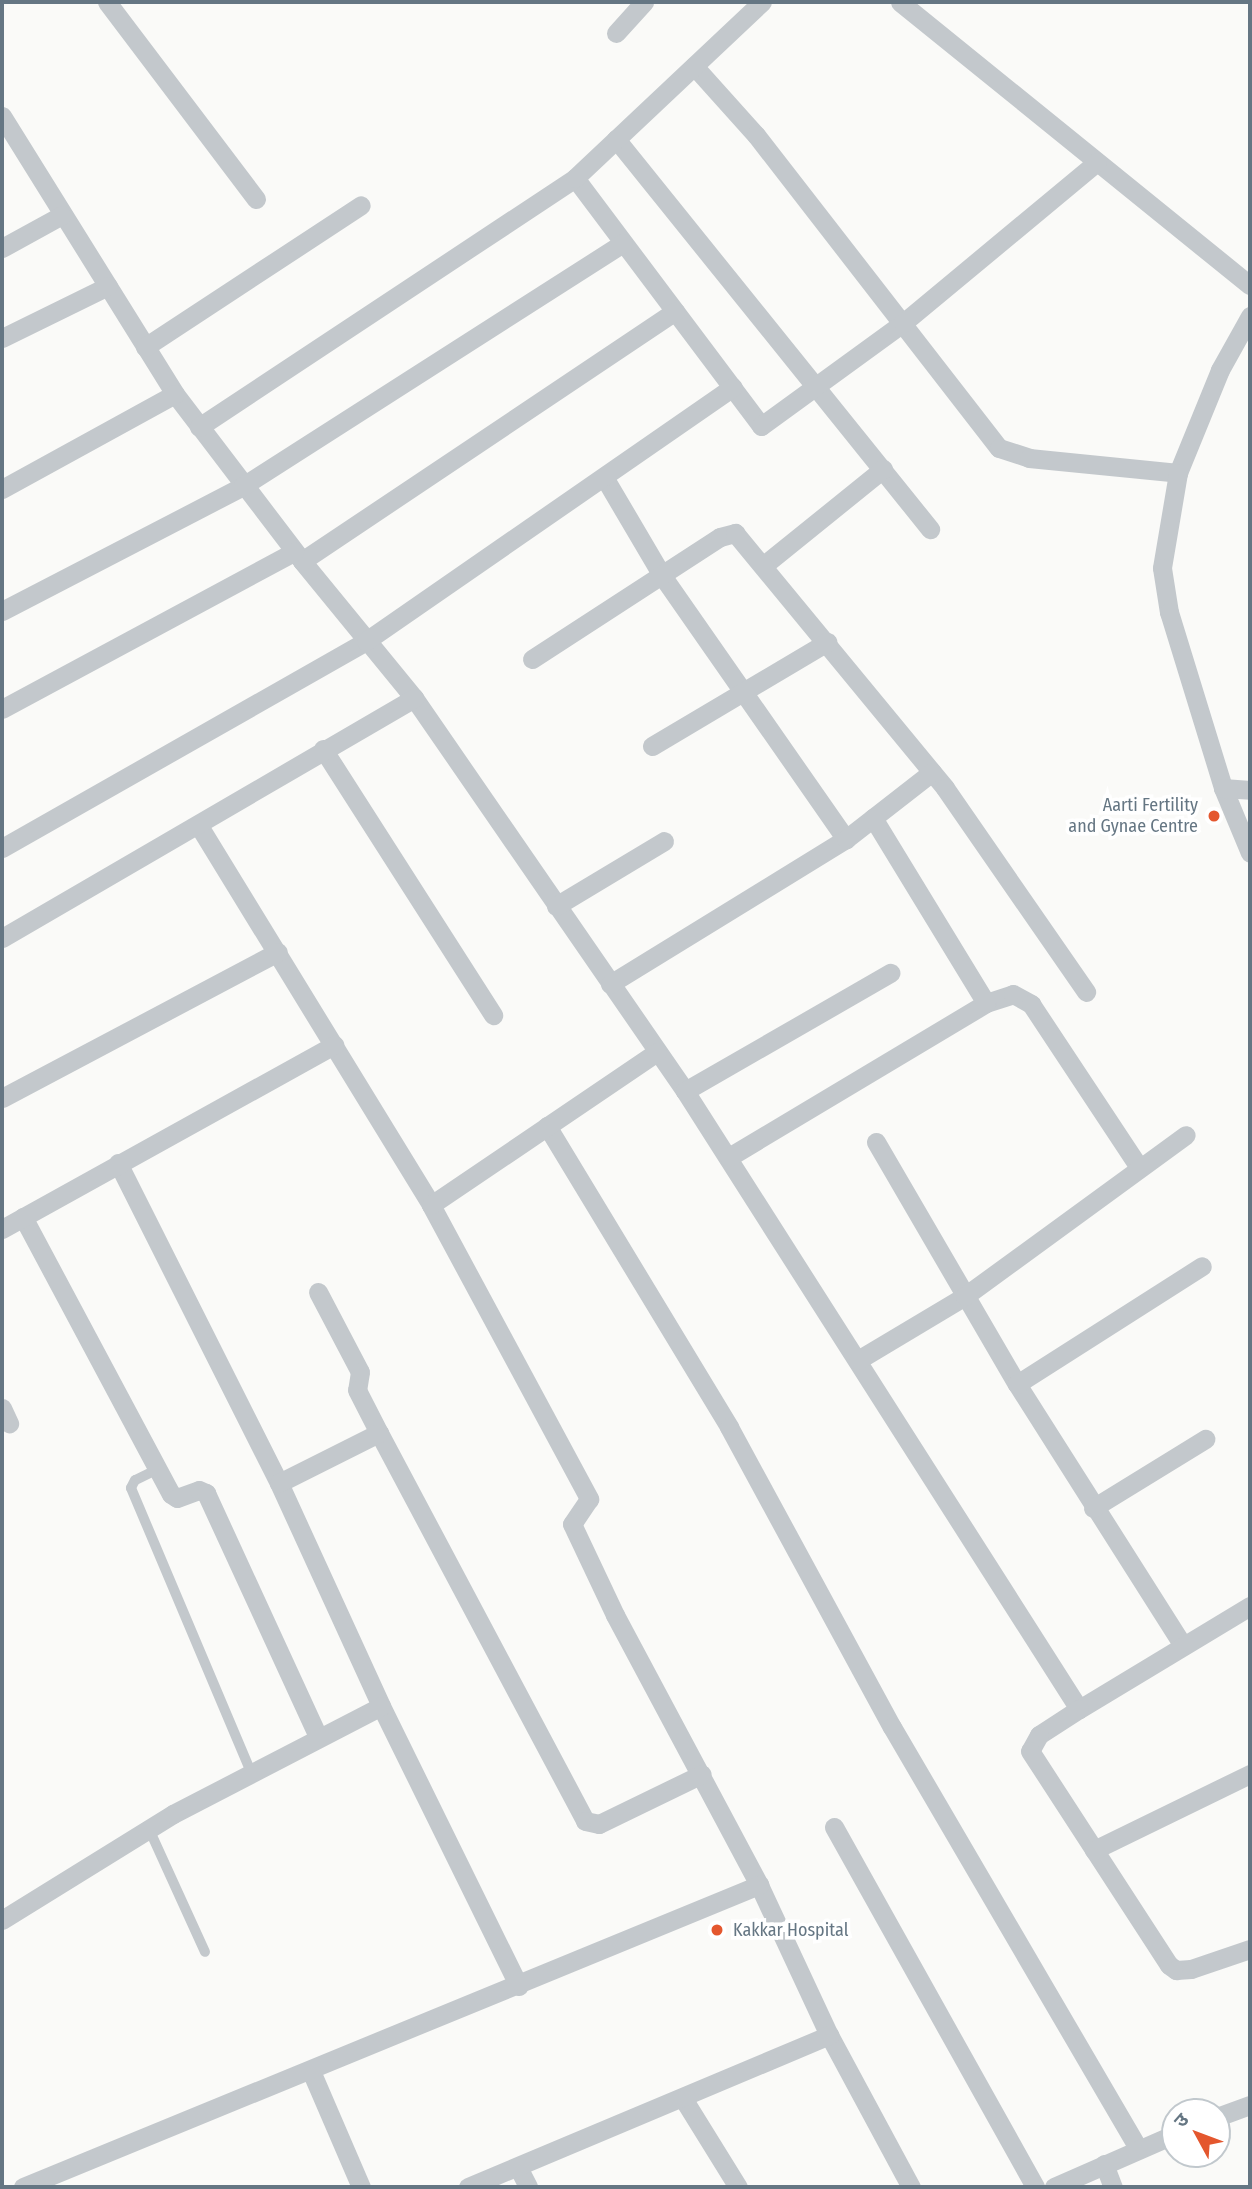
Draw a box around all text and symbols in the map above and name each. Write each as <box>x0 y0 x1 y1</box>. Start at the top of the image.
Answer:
place label: Aarti Fertility and Gynae Centre <box>1068 795 1198 838</box>
marker: Aarti Fertility and Gynae Centre <box>1204 806 1224 826</box>
place label: Kakkar Hospital <box>733 1919 848 1941</box>
marker: Kakkar Hospital <box>707 1920 727 1940</box>
north arrow <box>1161 2098 1231 2168</box>
text: उ <box>1169 2108 1194 2132</box>

